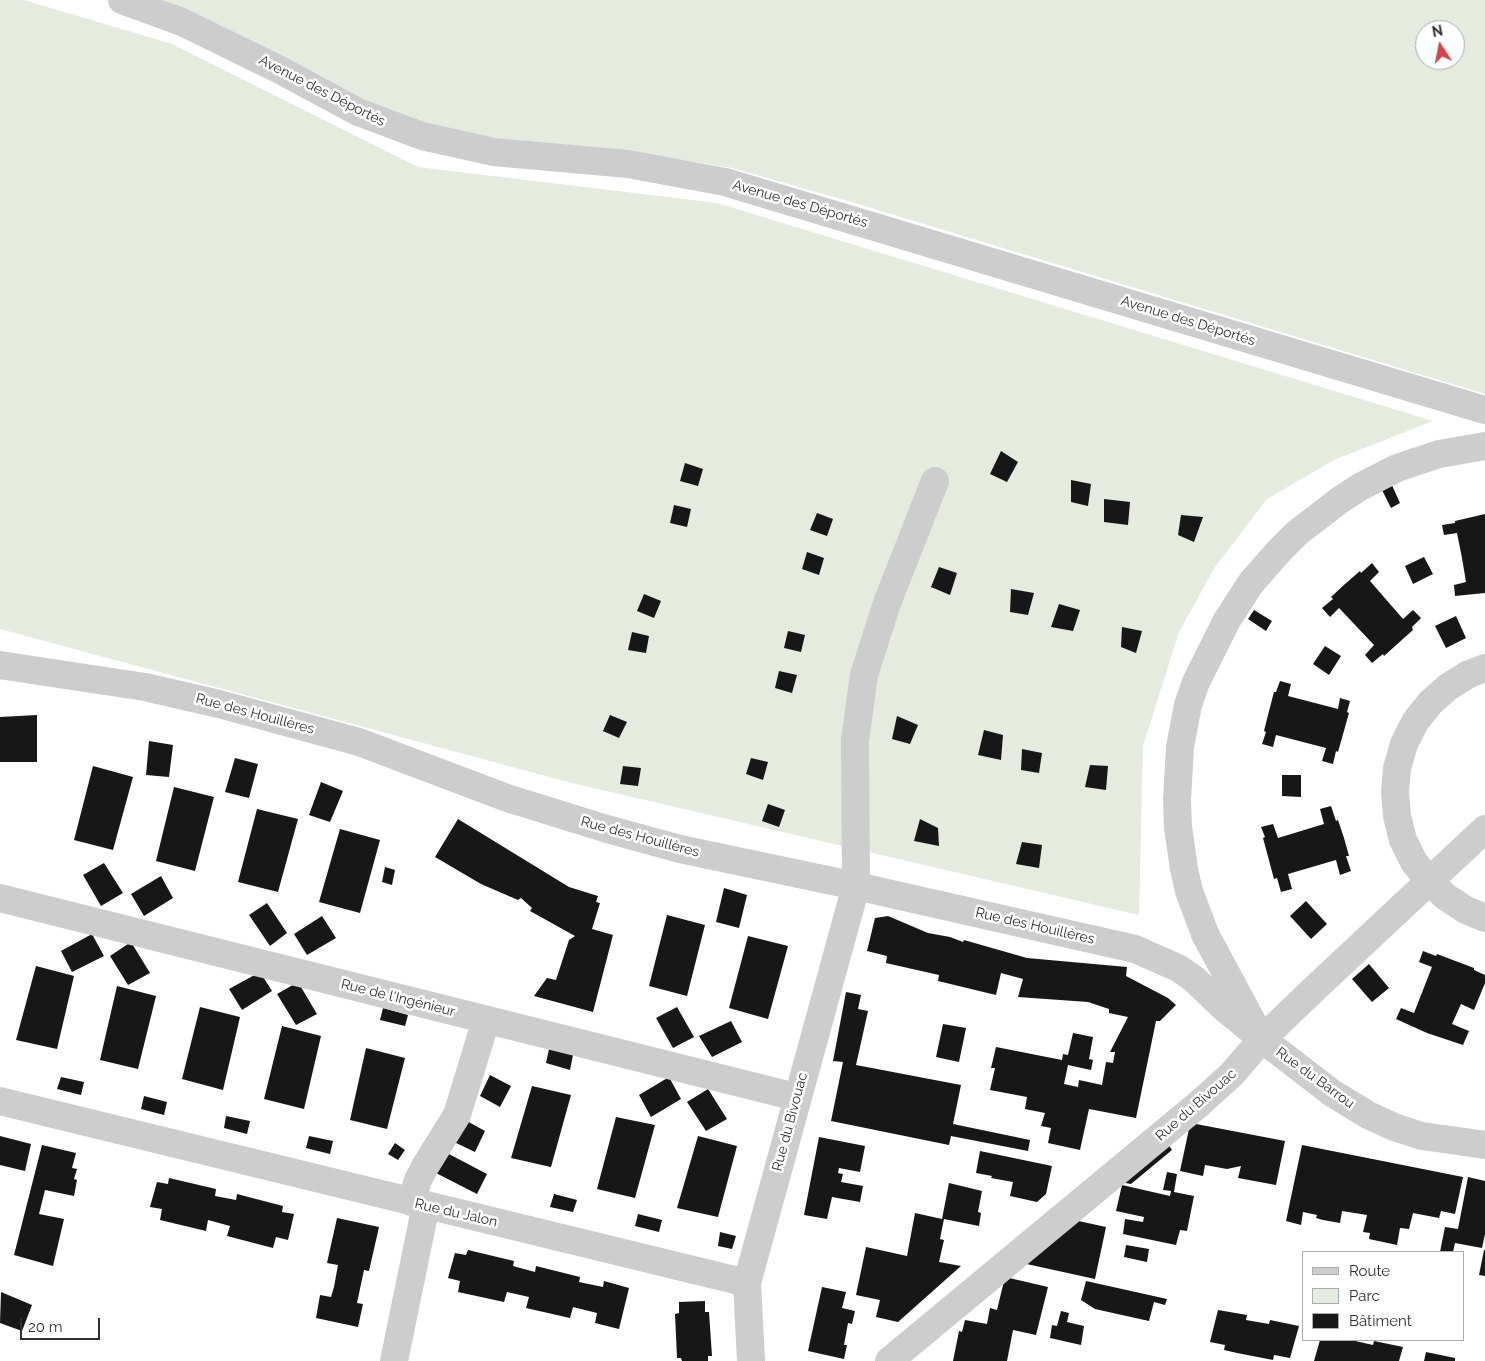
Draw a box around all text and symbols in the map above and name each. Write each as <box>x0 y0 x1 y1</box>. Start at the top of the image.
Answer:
north arrow <box>1415 20 1465 70</box>
text: N <box>1431 22 1444 40</box>
street label: Avenue des Déportés <box>256 52 388 130</box>
street label: Avenue des Déportés <box>731 177 869 231</box>
street label: Avenue des Déportés <box>1119 293 1257 349</box>
street label: Rue des Houillères <box>194 690 316 738</box>
street label: Rue des Houillères <box>579 813 701 861</box>
street label: Rue des Houillères <box>974 904 1096 948</box>
street label: Rue de l'Ingénieur <box>339 976 457 1020</box>
street label: Rue du Barrou <box>1272 1044 1358 1112</box>
street label: Rue du Bivouac <box>1152 1065 1240 1145</box>
street label: Rue du Bivouac <box>769 1071 811 1173</box>
street label: Rue du Jalon <box>413 1195 499 1231</box>
legend <box>1302 1251 1465 1341</box>
text: Route <box>1349 1262 1390 1280</box>
text: Parc <box>1349 1287 1380 1305</box>
scale bar <box>22 1308 102 1340</box>
text: Bâtiment <box>1349 1312 1412 1330</box>
text: 20 m <box>28 1318 63 1336</box>

